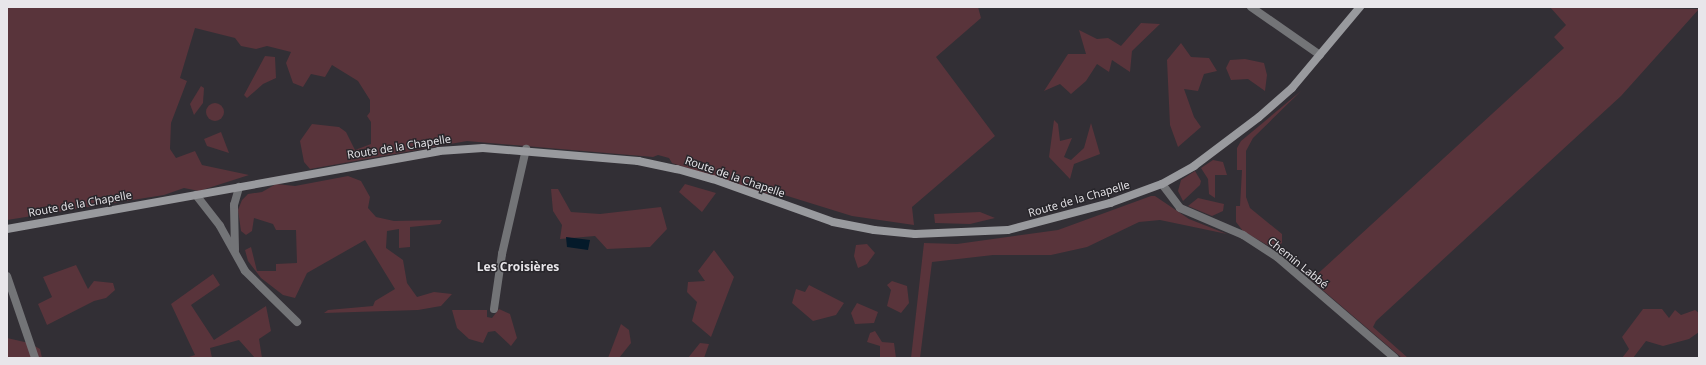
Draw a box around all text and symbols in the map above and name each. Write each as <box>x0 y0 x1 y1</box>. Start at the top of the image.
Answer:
street label: Route de la Chapelle <box>346 132 452 162</box>
street label: Route de la Chapelle <box>683 154 787 200</box>
street label: Route de la Chapelle <box>1027 178 1131 220</box>
street label: Route de la Chapelle <box>27 188 133 220</box>
street label: Chemin Labbé <box>1265 235 1331 291</box>
district label: Les Croisières <box>477 260 559 274</box>

